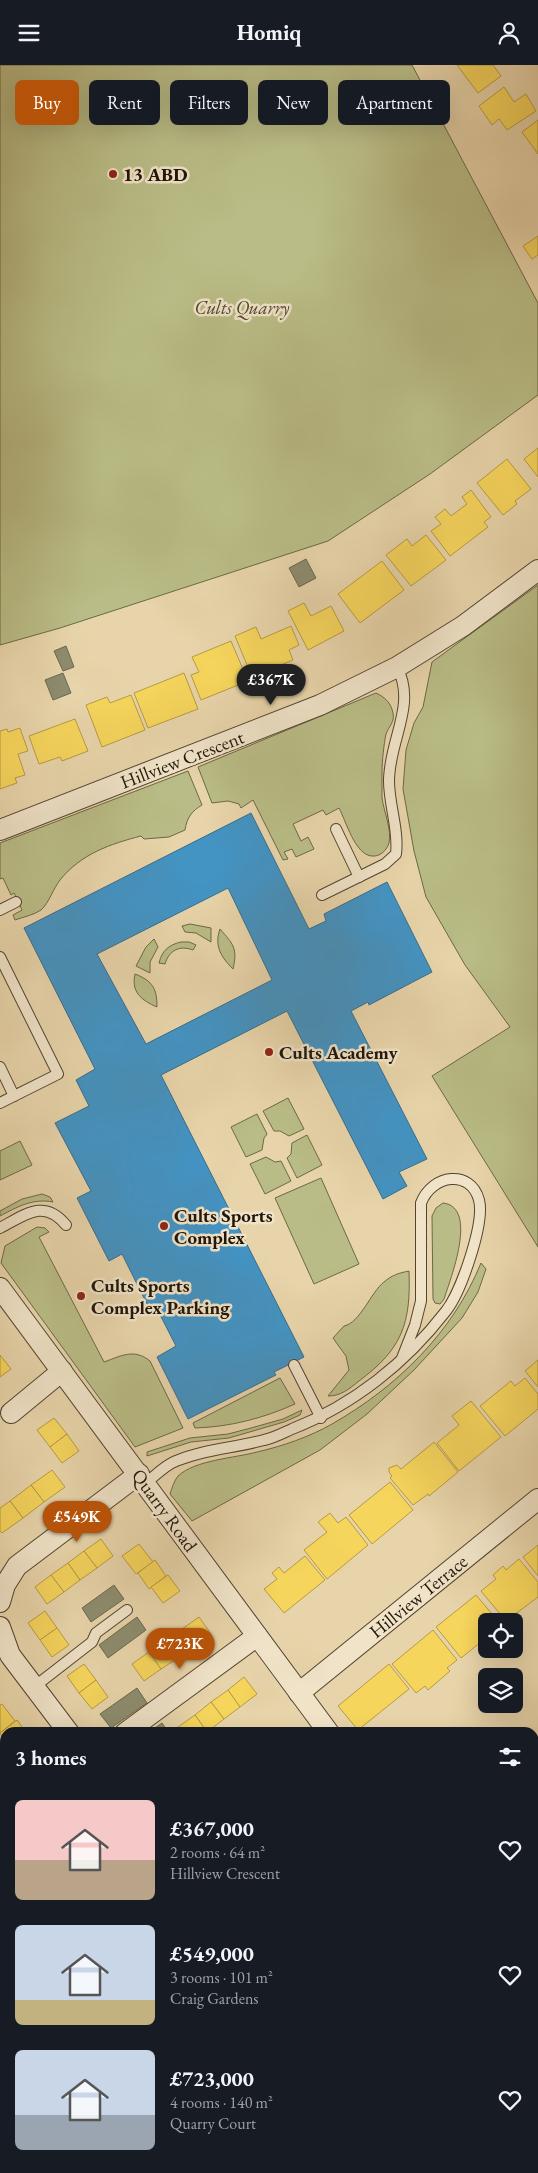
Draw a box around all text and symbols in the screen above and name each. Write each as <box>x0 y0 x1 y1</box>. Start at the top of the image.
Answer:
text: Homiq <box>237 18 301 47</box>
icon: menu <box>15 19 43 47</box>
icon: person <box>495 19 523 47</box>
chip: Buy <box>15 80 79 125</box>
chip: Rent <box>89 80 160 125</box>
chip: Filters <box>170 80 248 125</box>
chip: New <box>258 80 328 125</box>
chip: Apartment <box>338 80 450 125</box>
place label: 13 ABD <box>123 162 188 187</box>
marker: 13 ABD <box>107 168 119 180</box>
park label: Cults Quarry <box>194 295 290 320</box>
pin: £367K <box>236 663 306 706</box>
text: £367K <box>248 669 294 690</box>
street label: Hillview Crescent <box>117 724 248 795</box>
place label: Cults Academy <box>279 1040 398 1065</box>
marker: Cults Academy <box>263 1046 275 1058</box>
place label: Cults Sports Complex <box>174 1203 273 1250</box>
marker: Cults Sports Complex <box>158 1220 170 1232</box>
place label: Cults Sports Complex Parking <box>91 1273 230 1320</box>
marker: Cults Sports Complex Parking <box>75 1290 87 1302</box>
street label: Quarry Road <box>126 1464 203 1557</box>
pin: £549K <box>42 1501 112 1543</box>
text: £549K <box>54 1506 100 1527</box>
street label: Hillview Terrace <box>364 1549 473 1644</box>
map controls <box>478 1613 523 1713</box>
button: locate <box>478 1613 523 1658</box>
pin: £723K <box>145 1627 215 1670</box>
text: £723K <box>157 1633 203 1654</box>
button: layers <box>478 1668 523 1713</box>
icon: filters <box>496 1743 524 1771</box>
text: 3 homes <box>15 1744 87 1771</box>
text: £367,000 <box>170 1815 254 1842</box>
icon: home <box>55 1820 115 1880</box>
icon: heart <box>496 1836 524 1864</box>
text: 2 rooms · 64 m² <box>170 1842 265 1863</box>
text: Hillview Crescent <box>170 1863 280 1884</box>
text: £549,000 <box>170 1940 254 1967</box>
icon: home <box>55 1945 115 2005</box>
icon: heart <box>496 1961 524 1989</box>
text: 3 rooms · 101 m² <box>170 1967 273 1988</box>
text: Craig Gardens <box>170 1988 259 2009</box>
text: £723,000 <box>170 2065 254 2092</box>
icon: home <box>55 2070 115 2130</box>
icon: heart <box>496 2086 524 2114</box>
text: 4 rooms · 140 m² <box>170 2092 273 2113</box>
text: Quarry Court <box>170 2113 256 2134</box>

